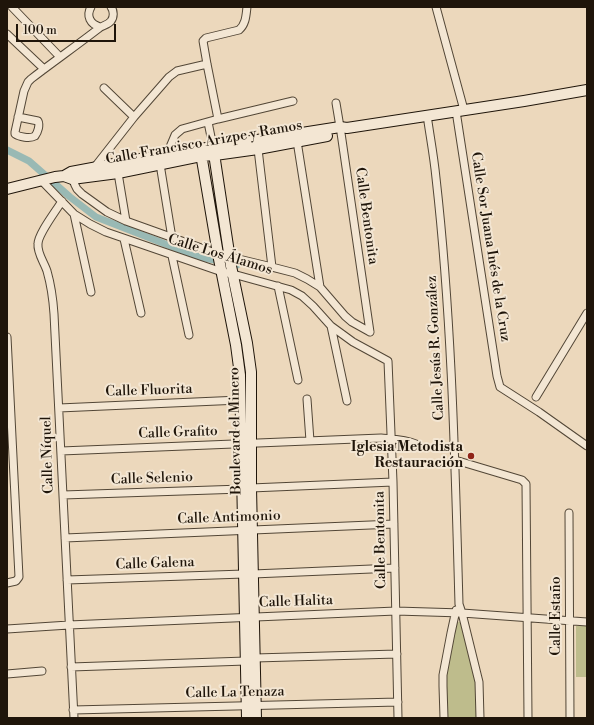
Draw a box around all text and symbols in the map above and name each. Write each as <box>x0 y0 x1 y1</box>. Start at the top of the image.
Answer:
scale bar <box>18 16 118 42</box>
text: 100 m <box>23 23 57 38</box>
street label: Calle Francisco Arizpe y Ramos <box>104 117 304 169</box>
street label: Calle Sor Juana Inés de la Cruz <box>467 151 513 343</box>
street label: Calle Bentonita <box>351 166 381 266</box>
street label: Calle Los Álamos <box>166 231 274 279</box>
street label: Calle Jesús R. González <box>424 275 448 421</box>
street label: Boulevard el Minero <box>226 367 246 495</box>
street label: Calle Fluorita <box>105 381 193 401</box>
street label: Calle Níquel <box>38 416 58 494</box>
street label: Calle Grafito <box>138 423 218 443</box>
place label: Iglesia Metodista Restauración <box>351 440 463 472</box>
marker: Iglesia Metodista Restauración <box>466 451 476 461</box>
street label: Calle Selenio <box>111 469 193 489</box>
street label: Calle Bentonita <box>372 491 390 589</box>
street label: Calle Antimonio <box>177 508 281 528</box>
street label: Calle Galena <box>115 554 195 574</box>
street label: Calle Estaño <box>549 576 565 656</box>
street label: Calle Halita <box>259 592 333 612</box>
street label: Calle La Tenaza <box>185 684 285 702</box>

